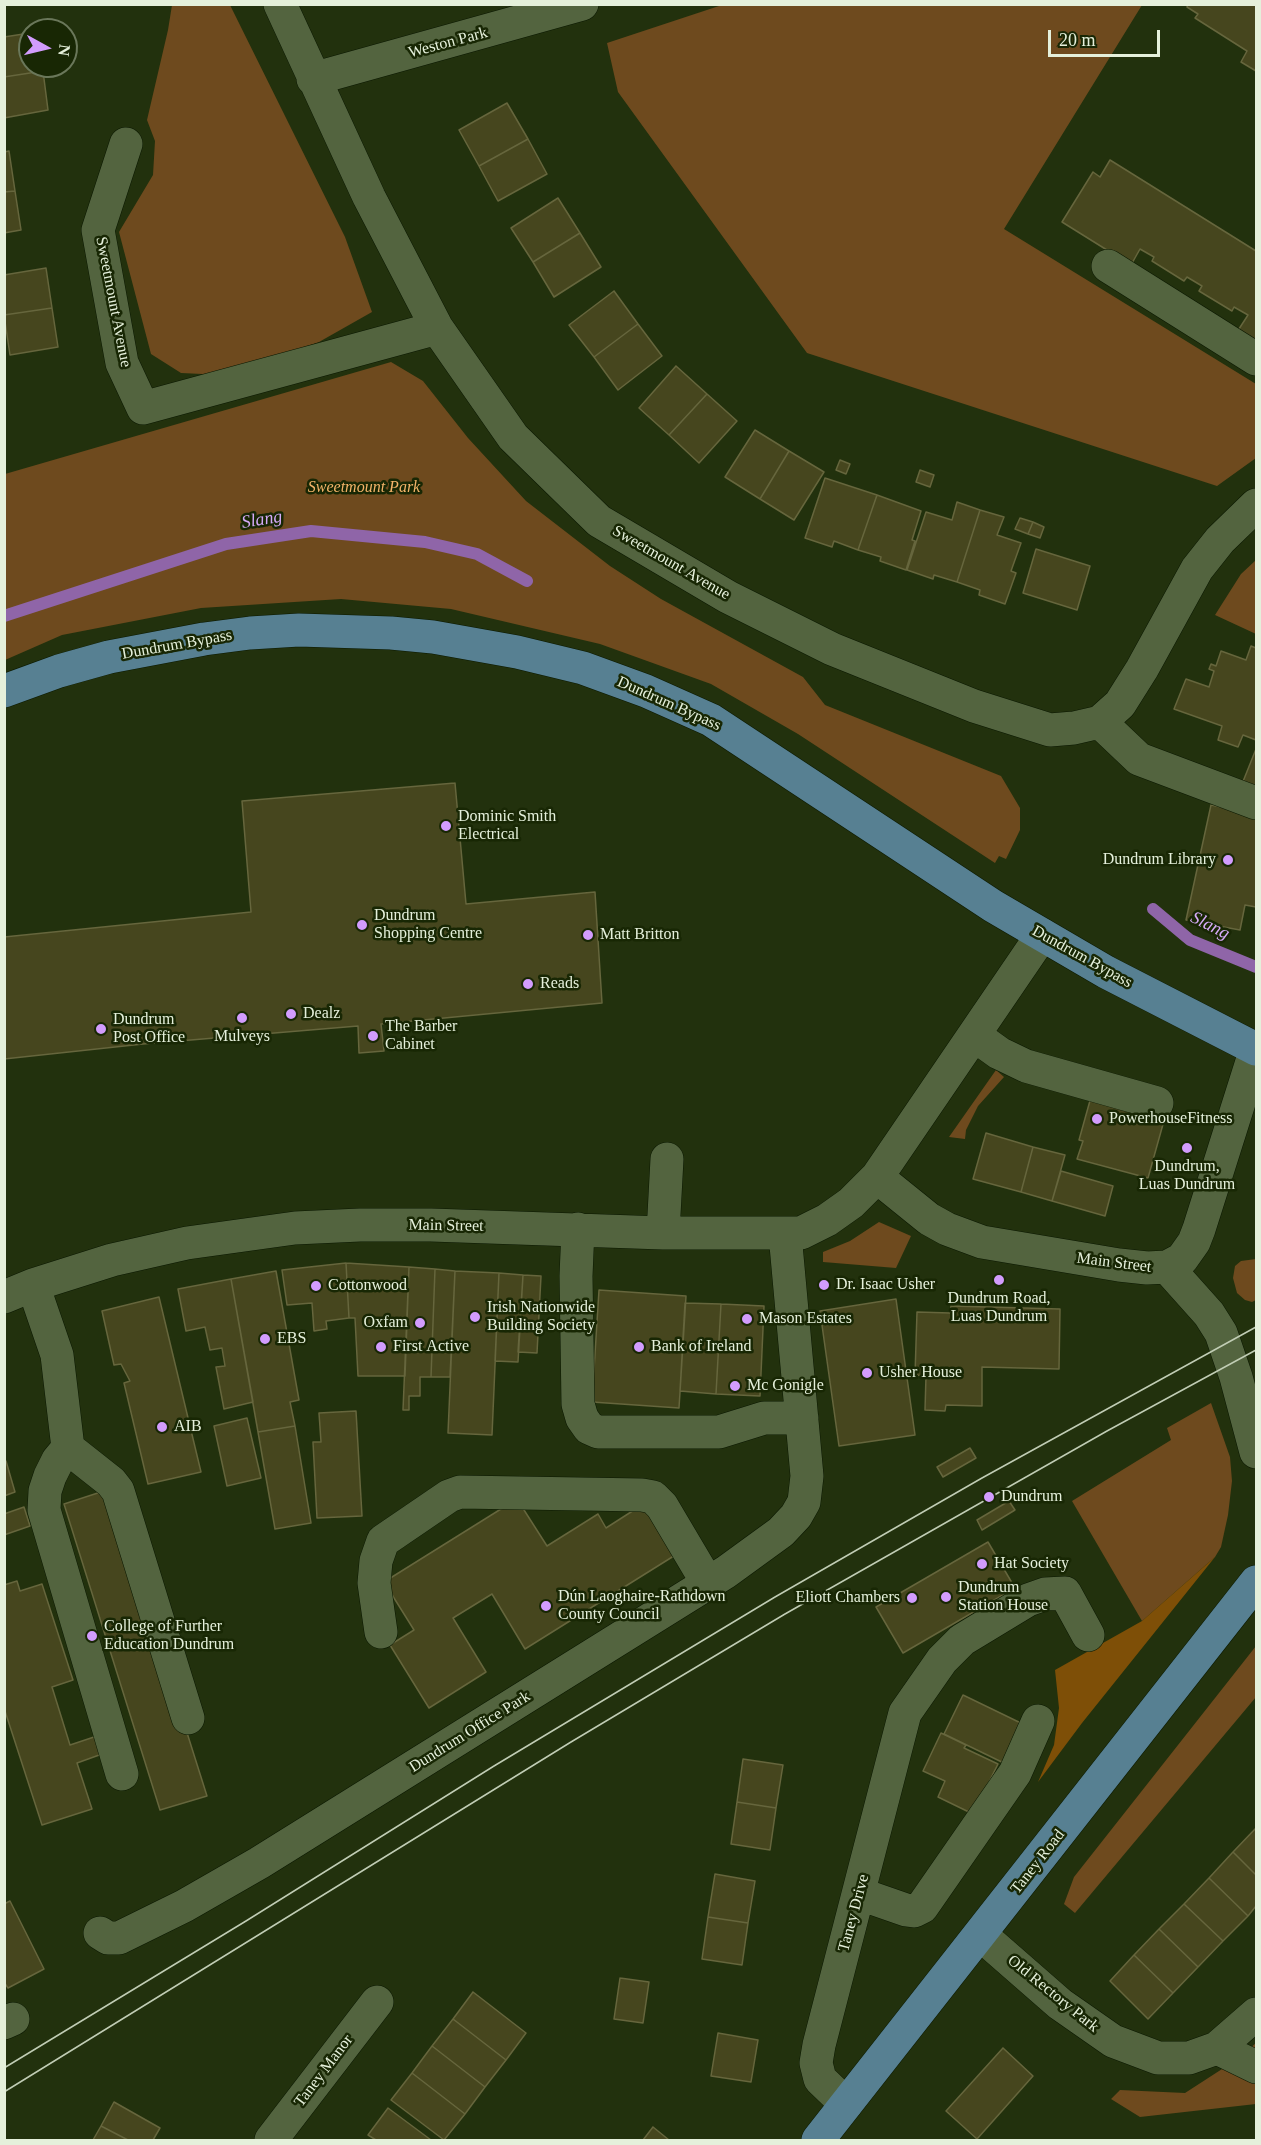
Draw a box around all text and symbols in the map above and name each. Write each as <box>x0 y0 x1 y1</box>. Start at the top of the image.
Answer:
north arrow <box>18 18 78 78</box>
scale bar <box>1051 18 1164 56</box>
street label: Weston Park <box>406 23 490 63</box>
text: 20 m <box>1059 30 1096 50</box>
text: N <box>55 43 74 57</box>
street label: Sweetmount Avenue <box>91 235 135 369</box>
park label: Sweetmount Park <box>308 478 420 498</box>
water label: Slang <box>240 506 284 534</box>
street label: Sweetmount Avenue <box>609 522 733 604</box>
street label: Dundrum Bypass <box>120 626 234 664</box>
street label: Dundrum Bypass <box>614 673 724 735</box>
place label: Dominic Smith Electrical <box>458 807 556 845</box>
marker: Dominic Smith Electrical <box>439 819 453 833</box>
place label: Dundrum Library <box>1103 850 1216 870</box>
marker: Dundrum Library <box>1221 853 1235 867</box>
place label: Dundrum Shopping Centre <box>374 906 482 944</box>
water label: Slang <box>1187 907 1233 945</box>
marker: Dundrum Shopping Centre <box>355 918 369 932</box>
street label: Dundrum Bypass <box>1029 922 1135 992</box>
place label: Matt Britton <box>600 925 680 945</box>
marker: Matt Britton <box>581 928 595 942</box>
place label: Reads <box>540 974 579 994</box>
marker: Reads <box>521 977 535 991</box>
place label: Dealz <box>303 1004 340 1024</box>
marker: Dealz <box>284 1007 298 1021</box>
place label: Dundrum Post Office <box>113 1010 185 1048</box>
marker: Mulveys <box>235 1011 249 1025</box>
place label: The Barber Cabinet <box>385 1017 457 1055</box>
marker: Dundrum Post Office <box>94 1022 108 1036</box>
place label: Mulveys <box>214 1027 270 1047</box>
marker: The Barber Cabinet <box>366 1029 380 1043</box>
place label: PowerhouseFitness <box>1109 1109 1233 1129</box>
marker: PowerhouseFitness <box>1090 1112 1104 1126</box>
marker: Dundrum, Luas Dundrum <box>1180 1141 1194 1155</box>
place label: Dundrum, Luas Dundrum <box>1139 1157 1235 1195</box>
street label: Main Street <box>408 1216 484 1236</box>
street label: Main Street <box>1076 1249 1152 1277</box>
marker: Dundrum Road, Luas Dundrum <box>992 1273 1006 1287</box>
place label: Dr. Isaac Usher <box>836 1275 935 1295</box>
place label: Cottonwood <box>328 1276 407 1296</box>
marker: Dr. Isaac Usher <box>817 1278 831 1292</box>
marker: Cottonwood <box>309 1279 323 1293</box>
place label: Dundrum Road, Luas Dundrum <box>947 1289 1051 1327</box>
place label: Irish Nationwide Building Society <box>487 1298 595 1336</box>
place label: Mason Estates <box>759 1309 852 1329</box>
marker: Irish Nationwide Building Society <box>468 1310 482 1324</box>
marker: Mason Estates <box>740 1312 754 1326</box>
place label: Oxfam <box>364 1313 408 1333</box>
marker: Oxfam <box>413 1316 427 1330</box>
place label: EBS <box>277 1329 306 1349</box>
marker: EBS <box>258 1332 272 1346</box>
place label: First Active <box>393 1337 469 1357</box>
place label: Bank of Ireland <box>651 1337 751 1357</box>
marker: First Active <box>374 1340 388 1354</box>
marker: Bank of Ireland <box>632 1340 646 1354</box>
place label: Usher House <box>879 1363 962 1383</box>
marker: Usher House <box>860 1366 874 1380</box>
place label: Mc Gonigle <box>747 1376 824 1396</box>
marker: Mc Gonigle <box>728 1379 742 1393</box>
place label: AIB <box>174 1417 202 1437</box>
marker: AIB <box>155 1420 169 1434</box>
place label: Dundrum <box>1001 1487 1062 1507</box>
marker: Dundrum <box>982 1490 996 1504</box>
place label: Hat Society <box>994 1554 1069 1574</box>
marker: Hat Society <box>975 1557 989 1571</box>
place label: Dundrum Station House <box>958 1578 1048 1616</box>
place label: Dún Laoghaire-Rathdown County Council <box>558 1587 726 1625</box>
place label: Eliott Chambers <box>796 1588 900 1608</box>
marker: Dundrum Station House <box>939 1590 953 1604</box>
marker: Eliott Chambers <box>905 1591 919 1605</box>
marker: Dún Laoghaire-Rathdown County Council <box>539 1599 553 1613</box>
place label: College of Further Education Dundrum <box>104 1617 234 1655</box>
marker: College of Further Education Dundrum <box>85 1629 99 1643</box>
street label: Dundrum Office Park <box>406 1687 534 1777</box>
street label: Taney Road <box>1007 1826 1069 1898</box>
street label: Taney Drive <box>834 1872 874 1954</box>
street label: Old Rectory Park <box>1003 1951 1103 2037</box>
street label: Taney Manor <box>291 2031 357 2111</box>

